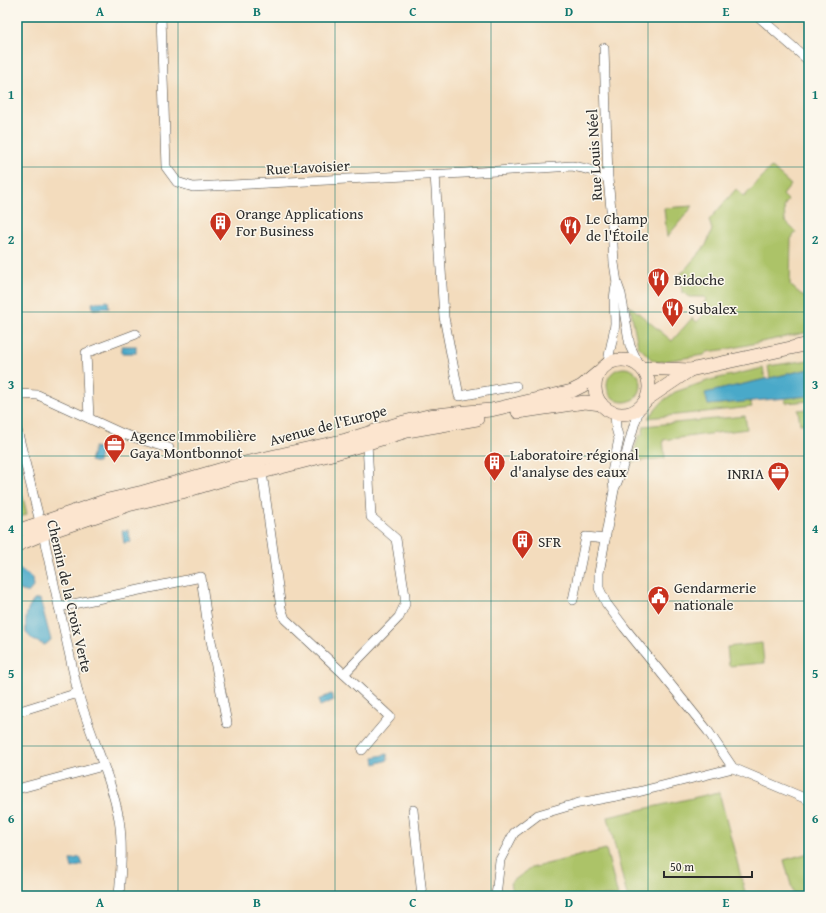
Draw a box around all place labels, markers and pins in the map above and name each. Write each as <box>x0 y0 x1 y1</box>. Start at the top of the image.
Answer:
place label: Orange Applications For Business <box>236 203 363 241</box>
place label: Le Champ de l'Étoile <box>586 208 648 246</box>
building icon: Orange Applications For Business <box>207 209 233 242</box>
restaurant icon: Le Champ de l'Étoile <box>557 214 583 247</box>
restaurant icon: Bidoche <box>646 266 672 299</box>
place label: Bidoche <box>674 269 724 290</box>
restaurant icon: Subalex <box>659 295 685 328</box>
place label: Subalex <box>688 298 737 319</box>
place label: Agence Immobilière Gaya Montbonnot <box>130 425 256 463</box>
office icon: Agence Immobilière Gaya Montbonnot <box>101 431 127 464</box>
place label: Laboratoire régional d'analyse des eaux <box>510 444 639 482</box>
building icon: Laboratoire régional d'analyse des eaux <box>481 450 507 483</box>
office icon: INRIA <box>766 460 792 493</box>
place label: INRIA <box>727 463 764 484</box>
building icon: SFR <box>509 528 535 561</box>
place label: SFR <box>538 531 562 552</box>
place label: Gendarmerie nationale <box>674 577 756 615</box>
public building icon: Gendarmerie nationale <box>646 583 672 616</box>

